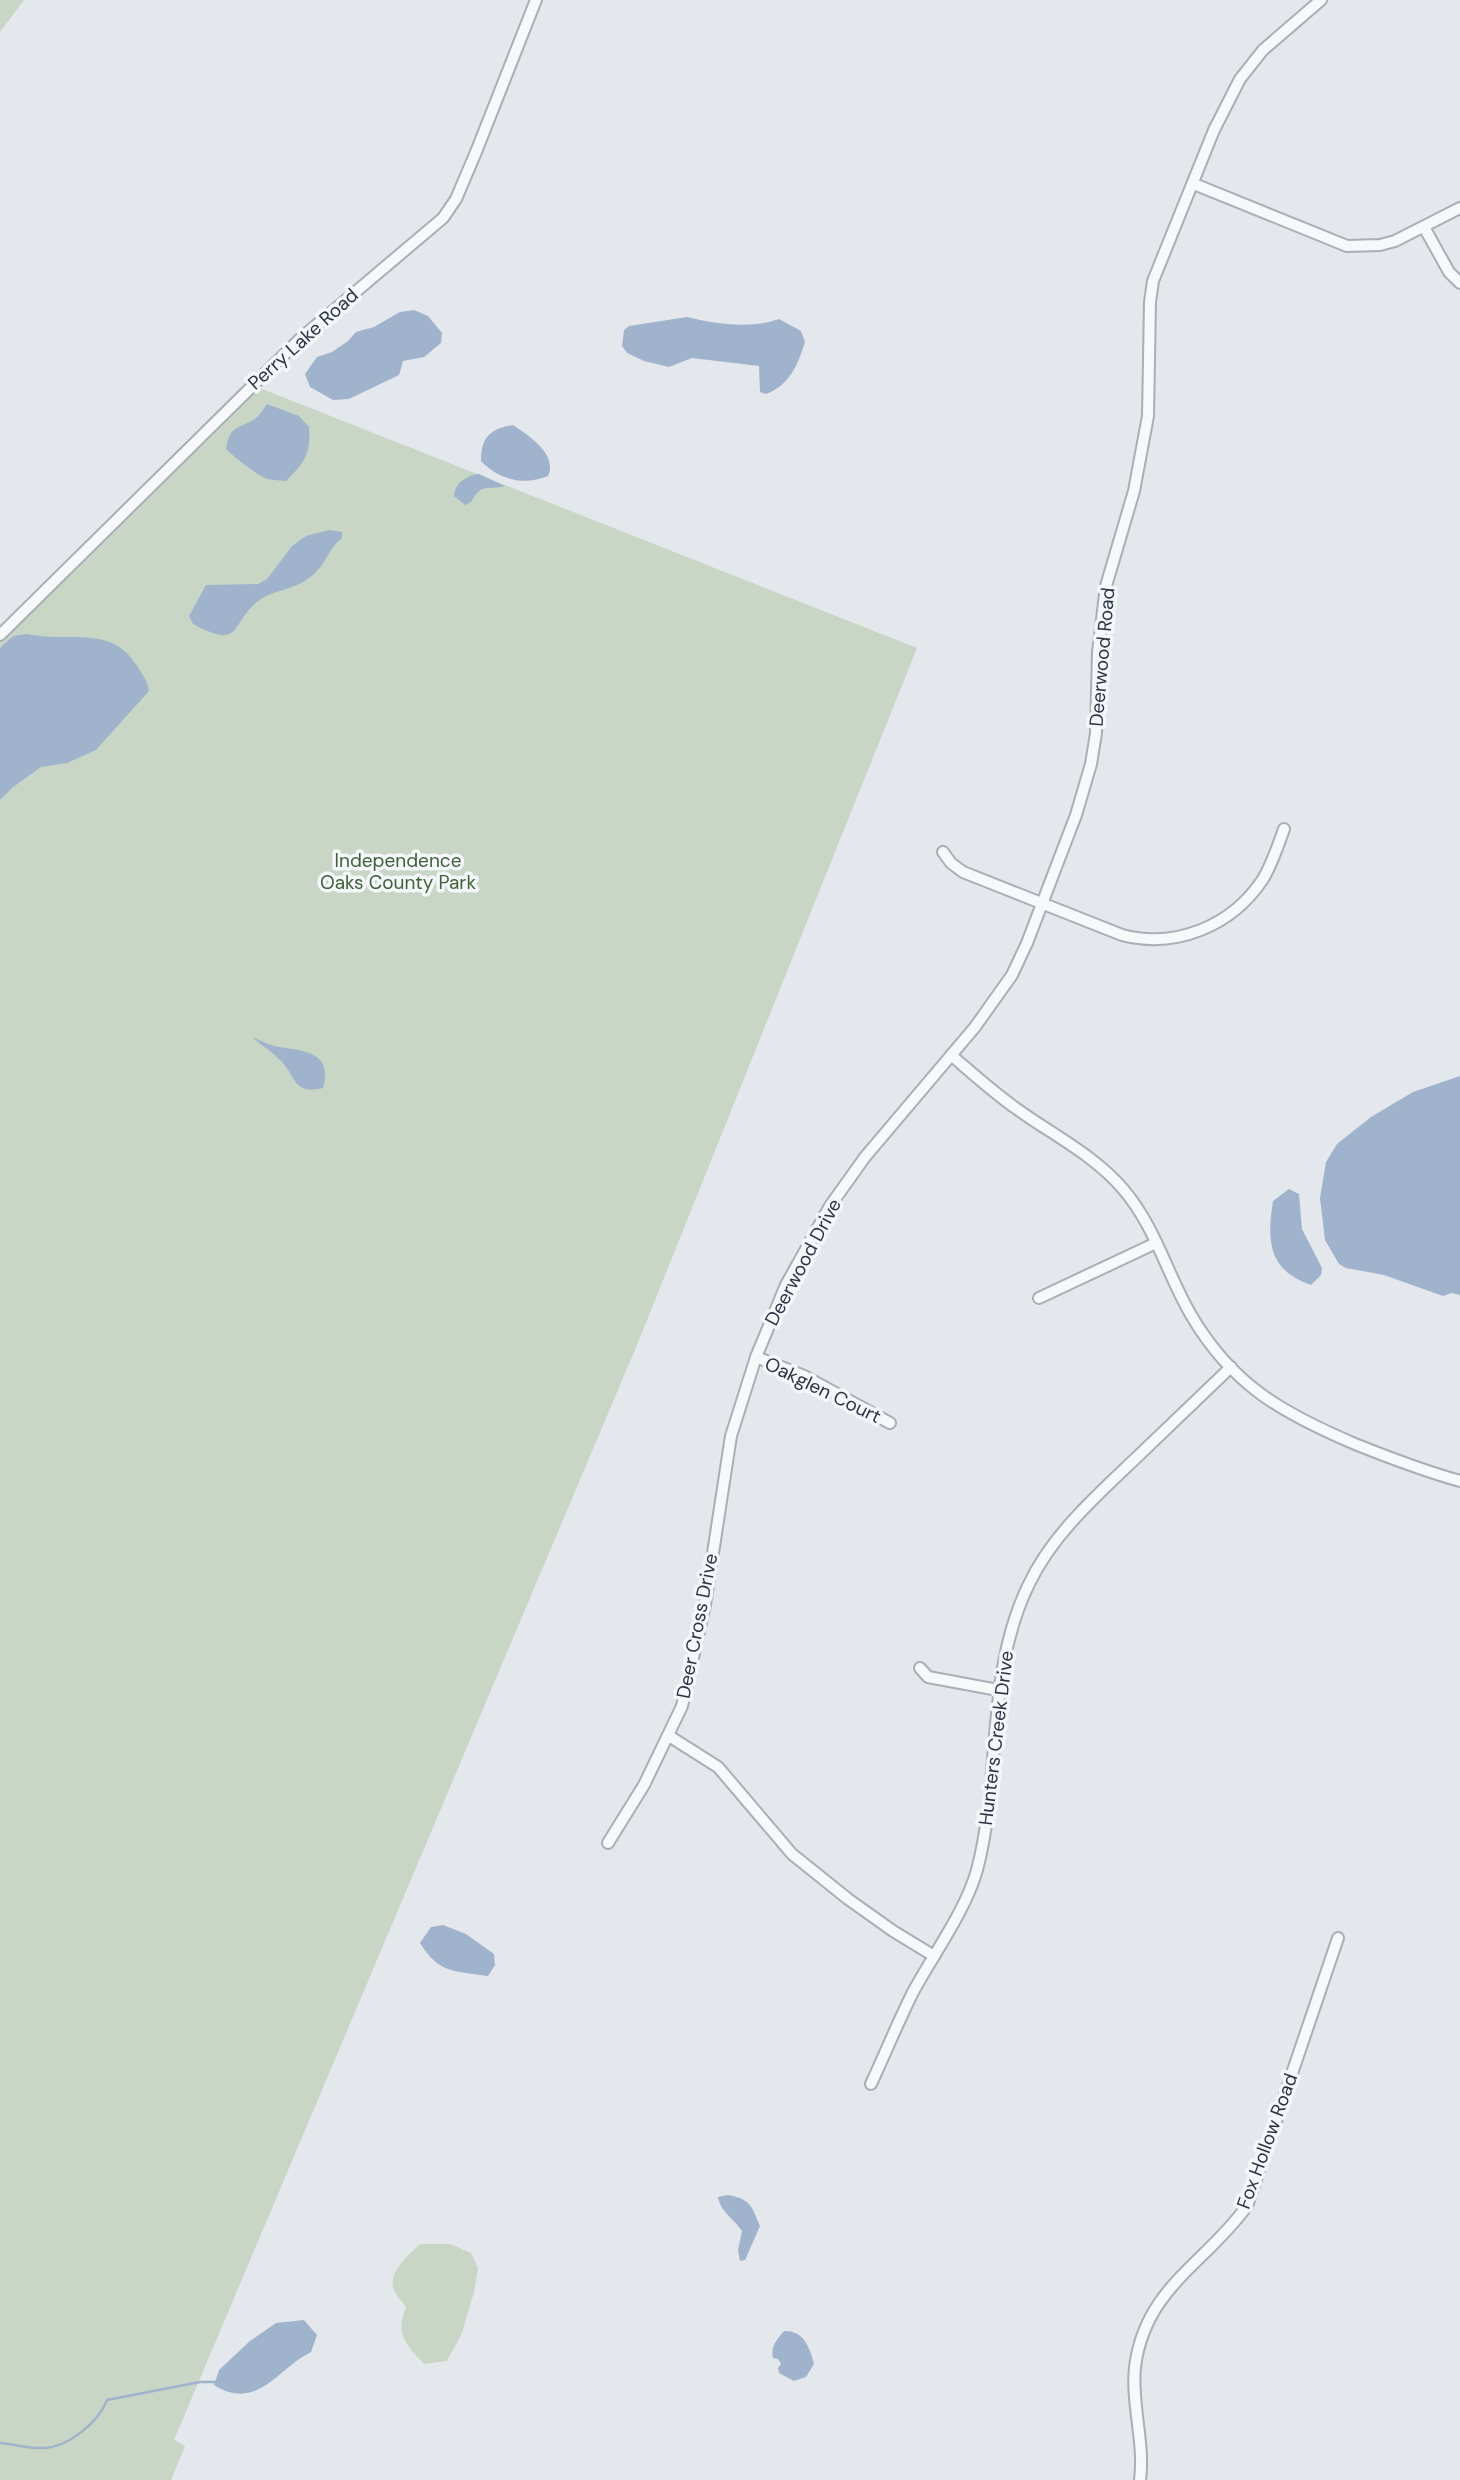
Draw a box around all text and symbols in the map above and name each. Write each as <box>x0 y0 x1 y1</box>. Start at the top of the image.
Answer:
street label: Perry Lake Road <box>243 283 363 395</box>
street label: Deerwood Road <box>1083 586 1121 728</box>
park label: Independence Oaks County Park <box>320 848 476 895</box>
street label: Deerwood Drive <box>759 1194 847 1330</box>
street label: Oakglen Court <box>761 1351 885 1429</box>
street label: Deer Cross Drive <box>671 1551 723 1701</box>
street label: Hunters Creek Drive <box>973 1649 1019 1827</box>
street label: Fox Hollow Road <box>1231 2070 1303 2212</box>

